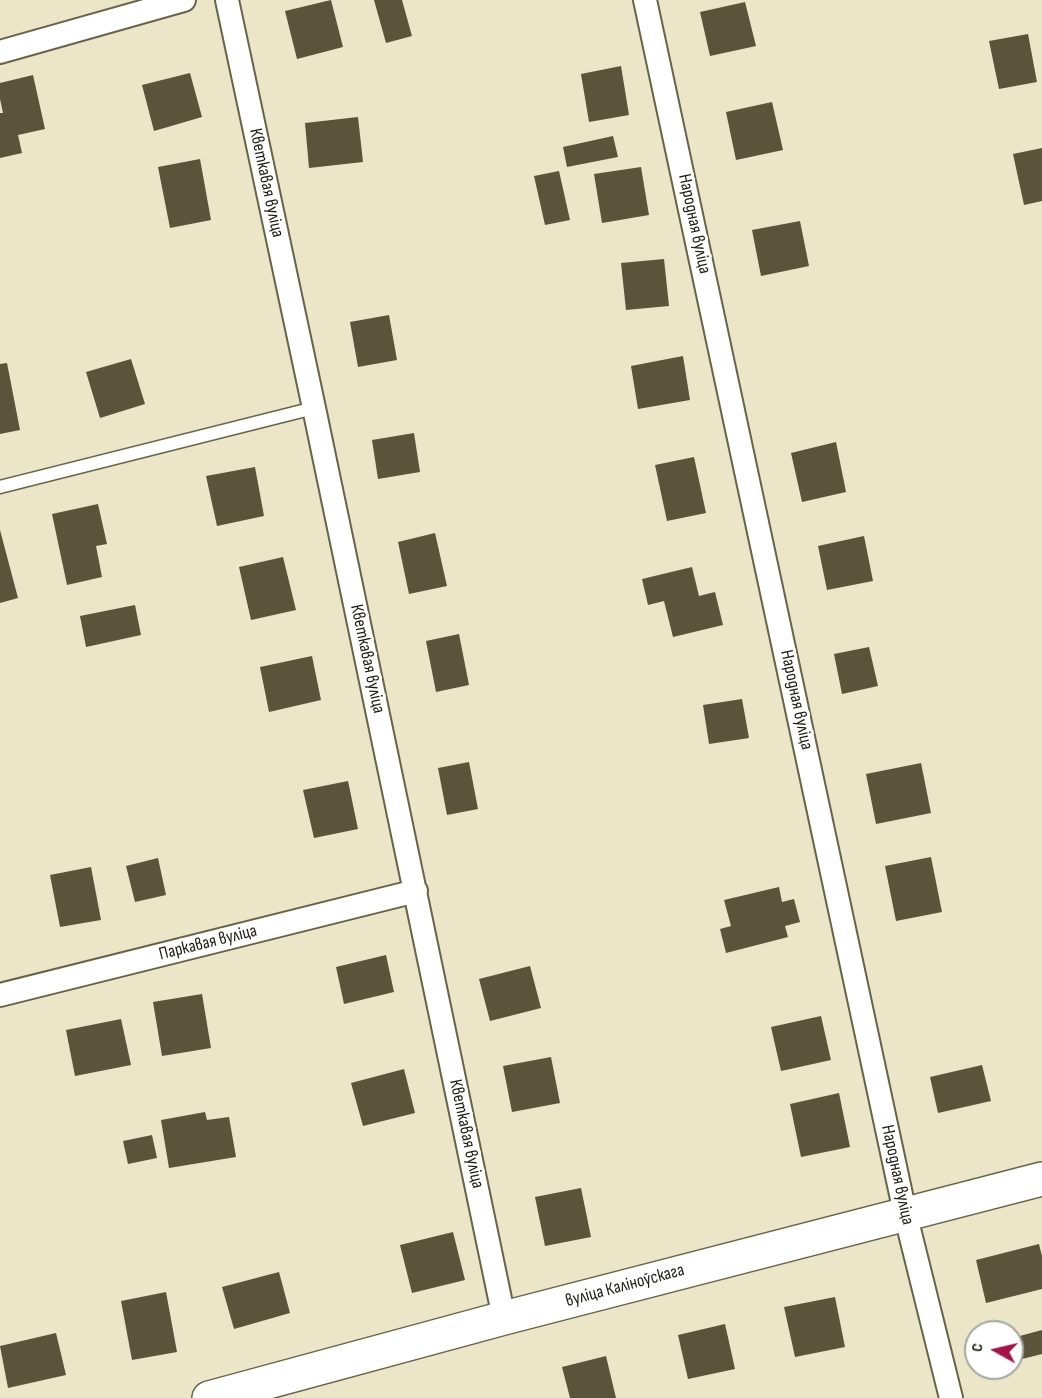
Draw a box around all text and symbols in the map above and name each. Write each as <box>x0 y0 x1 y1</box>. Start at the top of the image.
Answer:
street label: Кветкавая вуліца <box>244 127 288 239</box>
street label: Народная вуліца <box>673 172 715 276</box>
street label: Кветкавая вуліца <box>345 603 389 715</box>
street label: Народная вуліца <box>775 648 817 752</box>
street label: Паркавая вуліца <box>157 920 259 966</box>
street label: Кветкавая вуліца <box>444 1078 488 1190</box>
street label: Народная вуліца <box>876 1123 918 1227</box>
street label: вуліца Каліноўскага <box>563 1260 687 1312</box>
north arrow <box>964 1320 1024 1380</box>
text: С <box>968 1342 988 1353</box>

